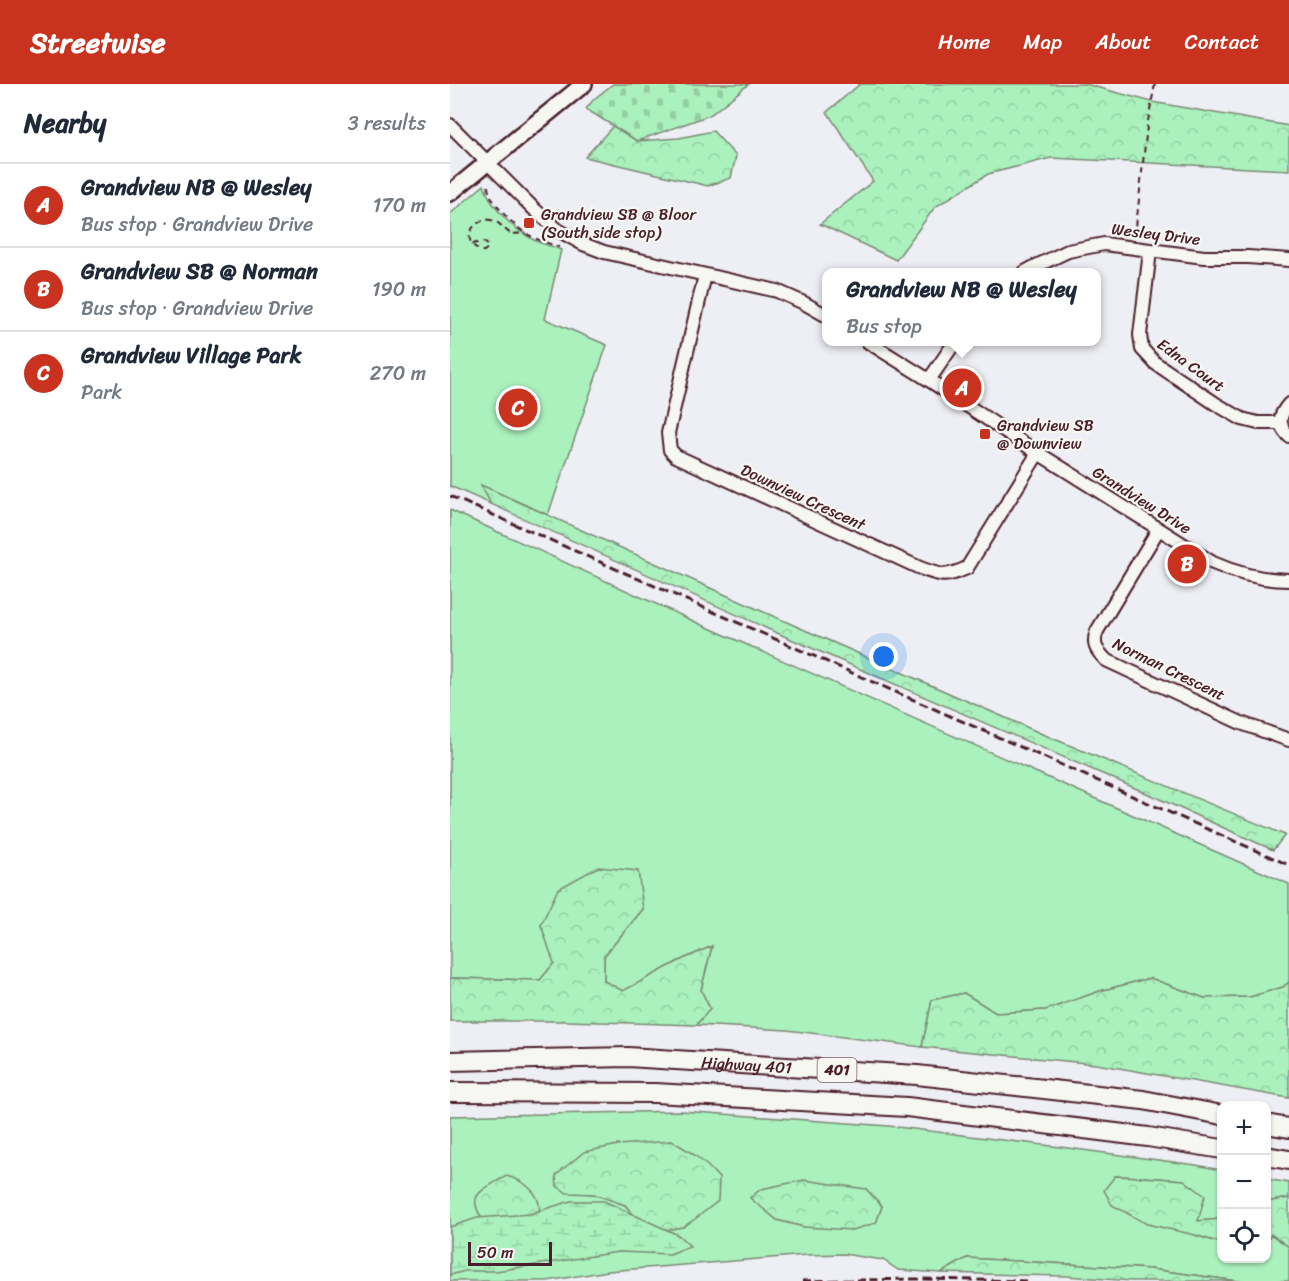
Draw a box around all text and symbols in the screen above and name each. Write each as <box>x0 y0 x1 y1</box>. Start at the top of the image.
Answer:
text: Streetwise <box>30 18 166 67</box>
text: Home <box>938 23 990 61</box>
text: Map <box>1023 23 1062 61</box>
text: About <box>1095 23 1152 61</box>
text: Contact <box>1185 23 1259 61</box>
text: Nearby <box>24 100 106 146</box>
text: 3 results <box>348 106 426 141</box>
text: Grandview NB @ Wesley <box>81 168 312 207</box>
text: A <box>37 188 50 223</box>
text: 170 m <box>373 188 426 223</box>
place label: Grandview SB @ Bloor (South side stop) <box>541 200 697 247</box>
text: Bus stop · Grandview Drive <box>81 207 313 242</box>
street label: Wesley Drive <box>1110 214 1202 254</box>
marker: Grandview SB @ Bloor (South side stop) <box>522 216 536 230</box>
text: Grandview SB @ Norman <box>81 252 318 291</box>
popup <box>822 268 1101 346</box>
text: Grandview NB @ Wesley <box>846 270 1077 309</box>
text: B <box>37 272 50 307</box>
text: 190 m <box>372 272 426 307</box>
text: Bus stop · Grandview Drive <box>81 291 313 326</box>
text: Bus stop <box>846 309 922 344</box>
street label: Edna Court <box>1151 330 1231 400</box>
text: Grandview Village Park <box>81 336 301 375</box>
text: C <box>37 356 50 391</box>
text: 270 m <box>370 356 426 391</box>
pin: A <box>942 366 982 410</box>
text: Park <box>81 375 122 410</box>
pin: C <box>498 386 538 430</box>
place label: Grandview SB @ Downview <box>997 411 1094 458</box>
marker: Grandview SB @ Downview <box>978 427 992 441</box>
street label: Downview Crescent <box>736 455 871 539</box>
street label: Grandview Drive <box>1087 458 1197 542</box>
pin: B <box>1168 542 1206 586</box>
street label: Norman Crescent <box>1108 629 1230 709</box>
your location <box>869 642 898 671</box>
street label: Highway 401 <box>700 1047 793 1082</box>
road number: 401 <box>818 1058 856 1082</box>
map controls <box>1217 1101 1271 1263</box>
button: + <box>1217 1101 1271 1155</box>
button: − <box>1217 1155 1271 1209</box>
button: locate <box>1217 1209 1271 1263</box>
text: 50 m <box>477 1238 513 1267</box>
scale bar <box>468 1239 552 1266</box>

